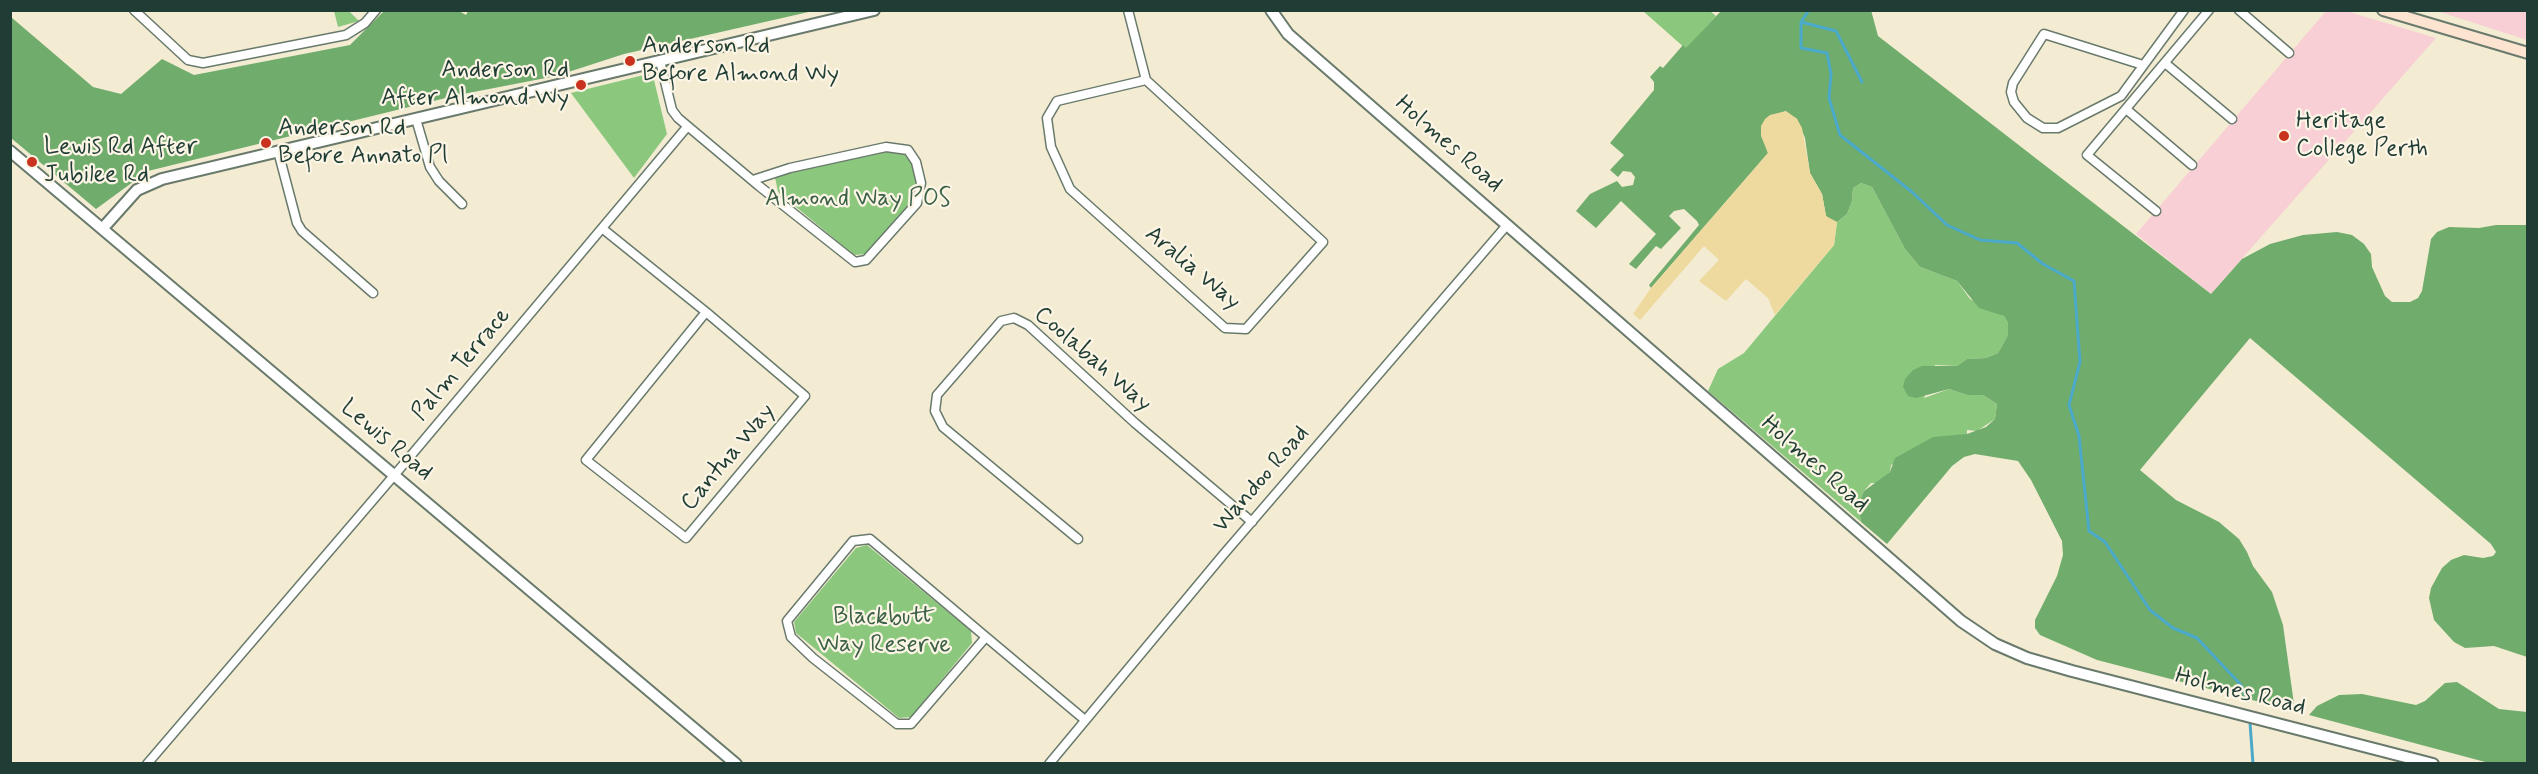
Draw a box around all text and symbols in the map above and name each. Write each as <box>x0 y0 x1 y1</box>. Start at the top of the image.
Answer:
place label: Anderson Rd Before Almond Wy <box>642 33 839 89</box>
marker: Anderson Rd Before Almond Wy <box>623 54 637 68</box>
place label: Anderson Rd After Almond Wy <box>381 57 569 113</box>
marker: Anderson Rd After Almond Wy <box>574 78 588 92</box>
street label: Holmes Road <box>1388 90 1508 200</box>
place label: Heritage College Perth <box>2296 108 2428 164</box>
place label: Anderson Rd Before Annato Pl <box>278 115 448 171</box>
marker: Heritage College Perth <box>2277 129 2291 143</box>
place label: Lewis Rd After Jubilee Rd <box>44 134 197 190</box>
marker: Anderson Rd Before Annato Pl <box>259 136 273 150</box>
marker: Lewis Rd After Jubilee Rd <box>25 155 39 169</box>
park label: Almond Way POS <box>765 186 951 214</box>
street label: Aralia Way <box>1138 221 1246 317</box>
street label: Coolabah Way <box>1027 301 1157 419</box>
street label: Palm Terrace <box>406 303 518 427</box>
street label: Lewis Road <box>334 394 438 488</box>
street label: Cantua Way <box>676 398 782 518</box>
street label: Holmes Road <box>1754 410 1874 520</box>
street label: Wandoo Road <box>1207 420 1317 540</box>
park label: Blackbutt Way Reserve <box>817 604 951 660</box>
street label: Holmes Road <box>2172 663 2308 723</box>

